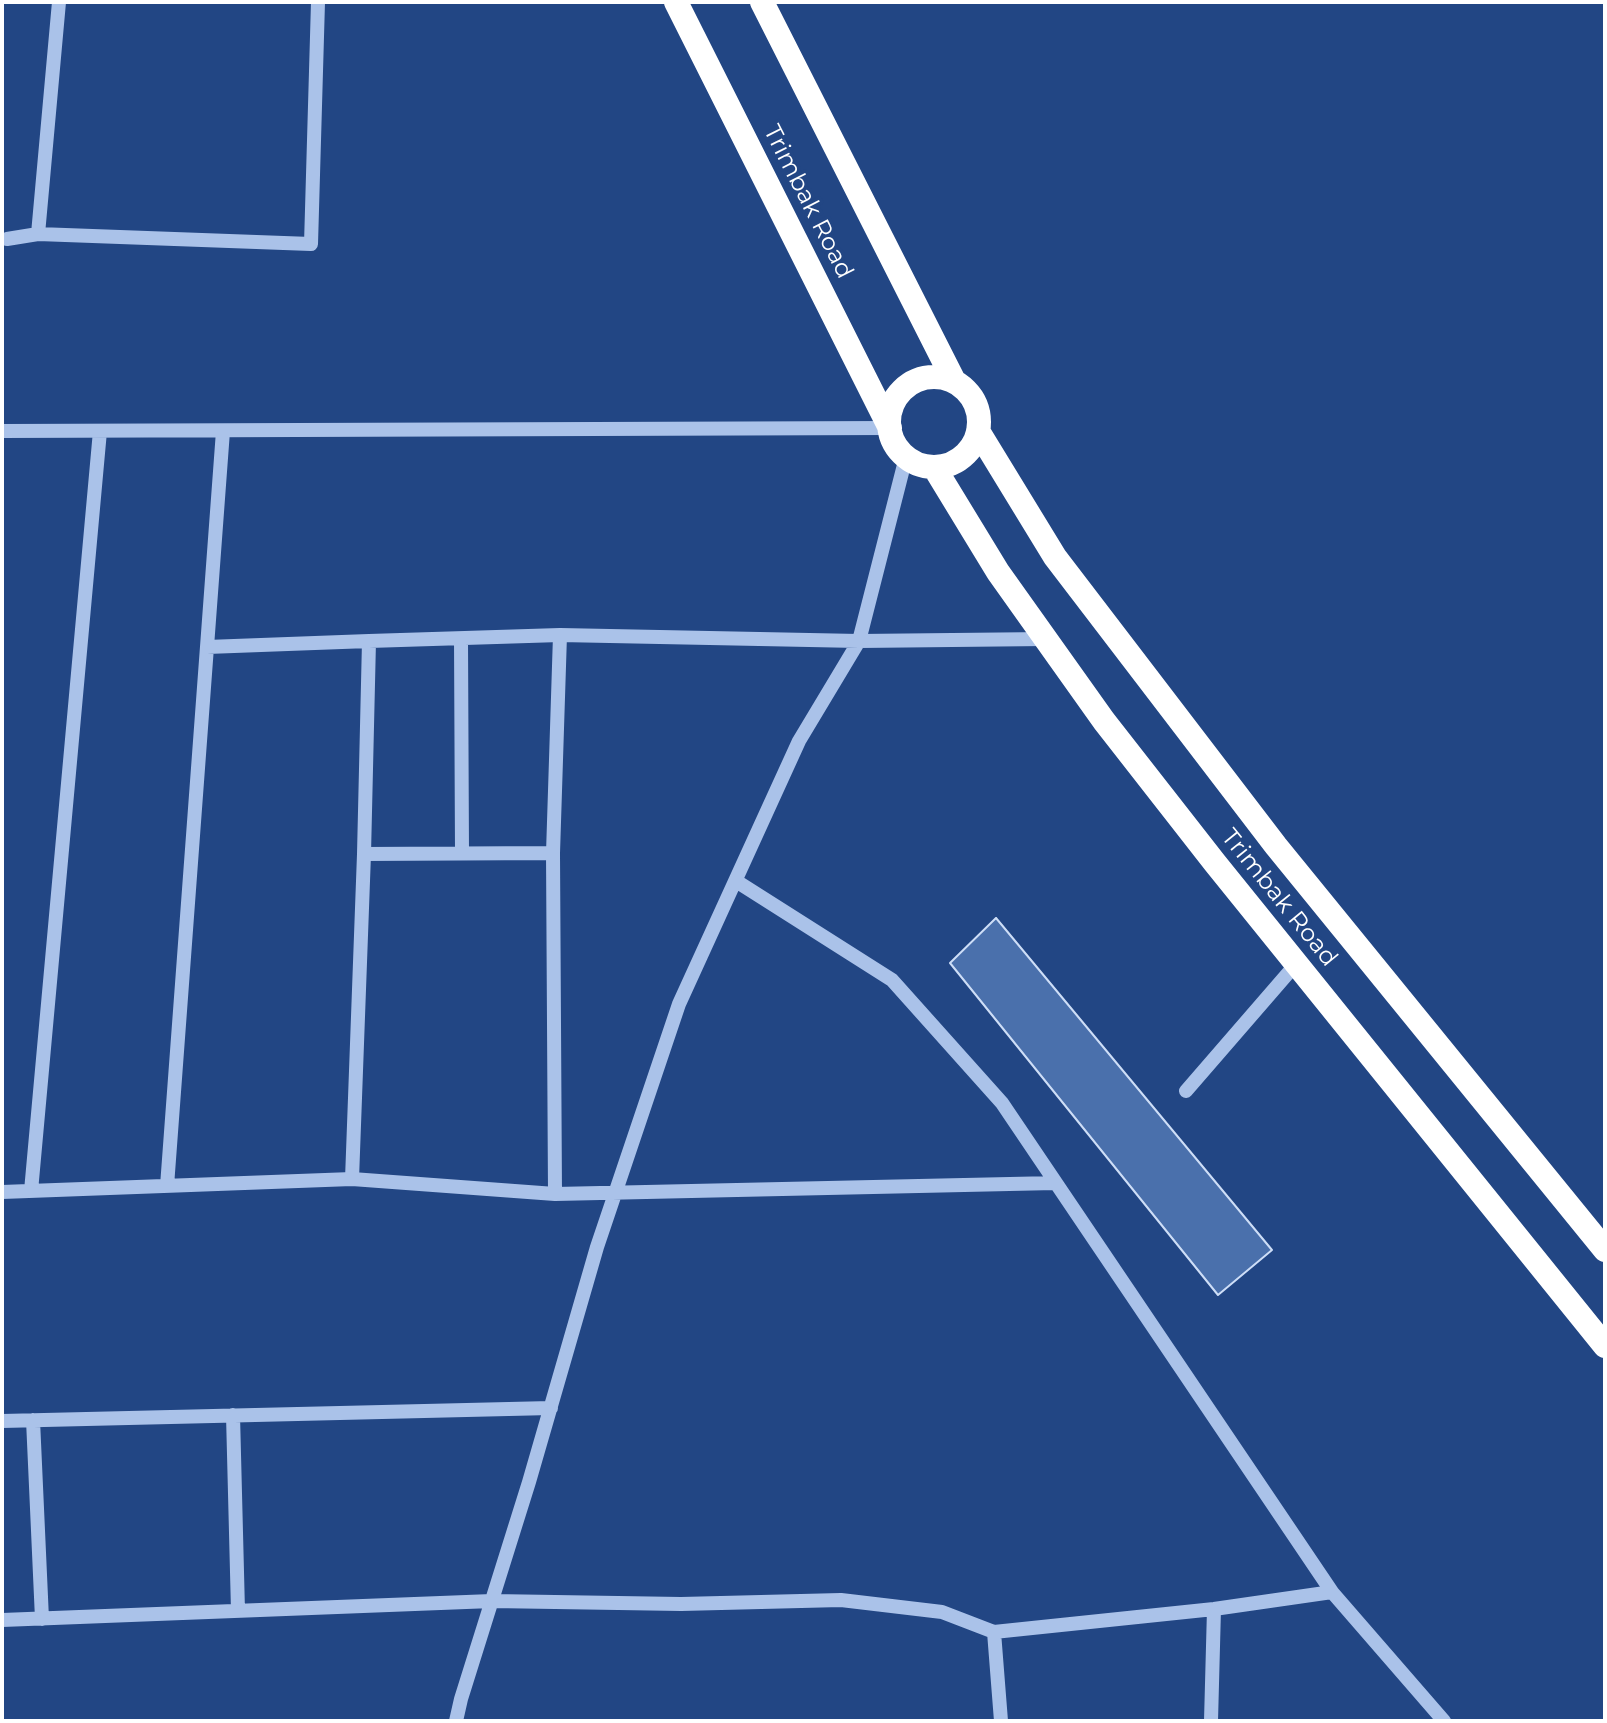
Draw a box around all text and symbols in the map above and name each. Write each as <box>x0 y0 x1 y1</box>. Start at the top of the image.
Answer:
street label: Trimbak Road <box>757 120 859 284</box>
street label: Trimbak Road <box>1215 823 1343 973</box>

